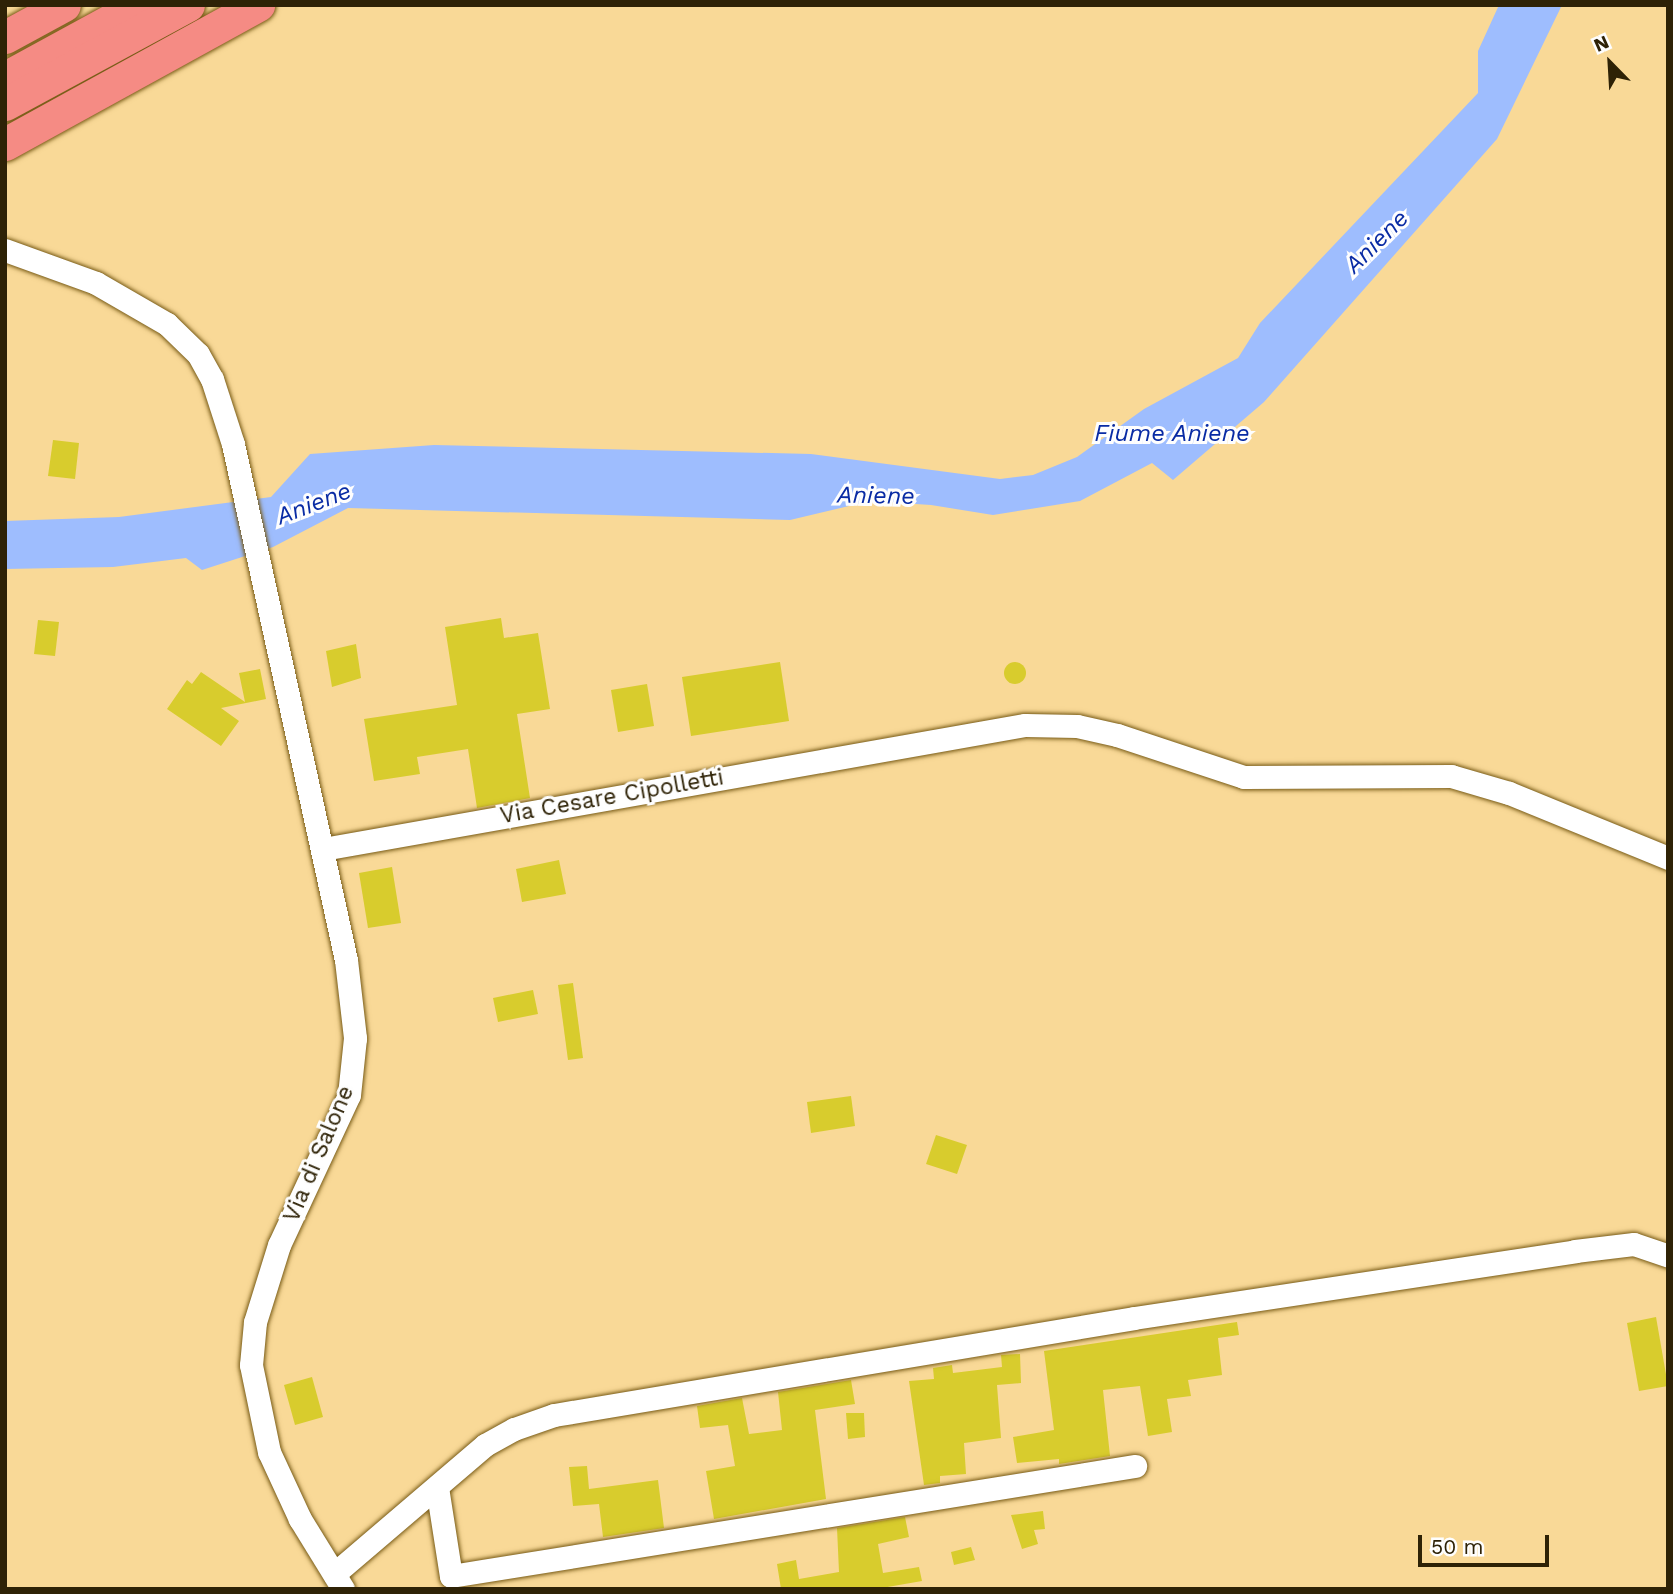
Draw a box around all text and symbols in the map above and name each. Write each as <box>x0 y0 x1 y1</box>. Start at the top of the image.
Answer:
north arrow <box>1575 28 1645 98</box>
text: N <box>1590 30 1612 57</box>
water label: Aniene <box>1339 204 1415 280</box>
water label: Fiume Aniene <box>1094 420 1250 448</box>
water label: Aniene <box>273 477 355 531</box>
water label: Aniene <box>837 481 915 511</box>
street label: Via Cesare Cipolletti <box>498 764 726 830</box>
street label: Via di Salone <box>278 1081 360 1227</box>
scale bar <box>1421 1520 1552 1564</box>
text: 50 m <box>1431 1534 1483 1559</box>

